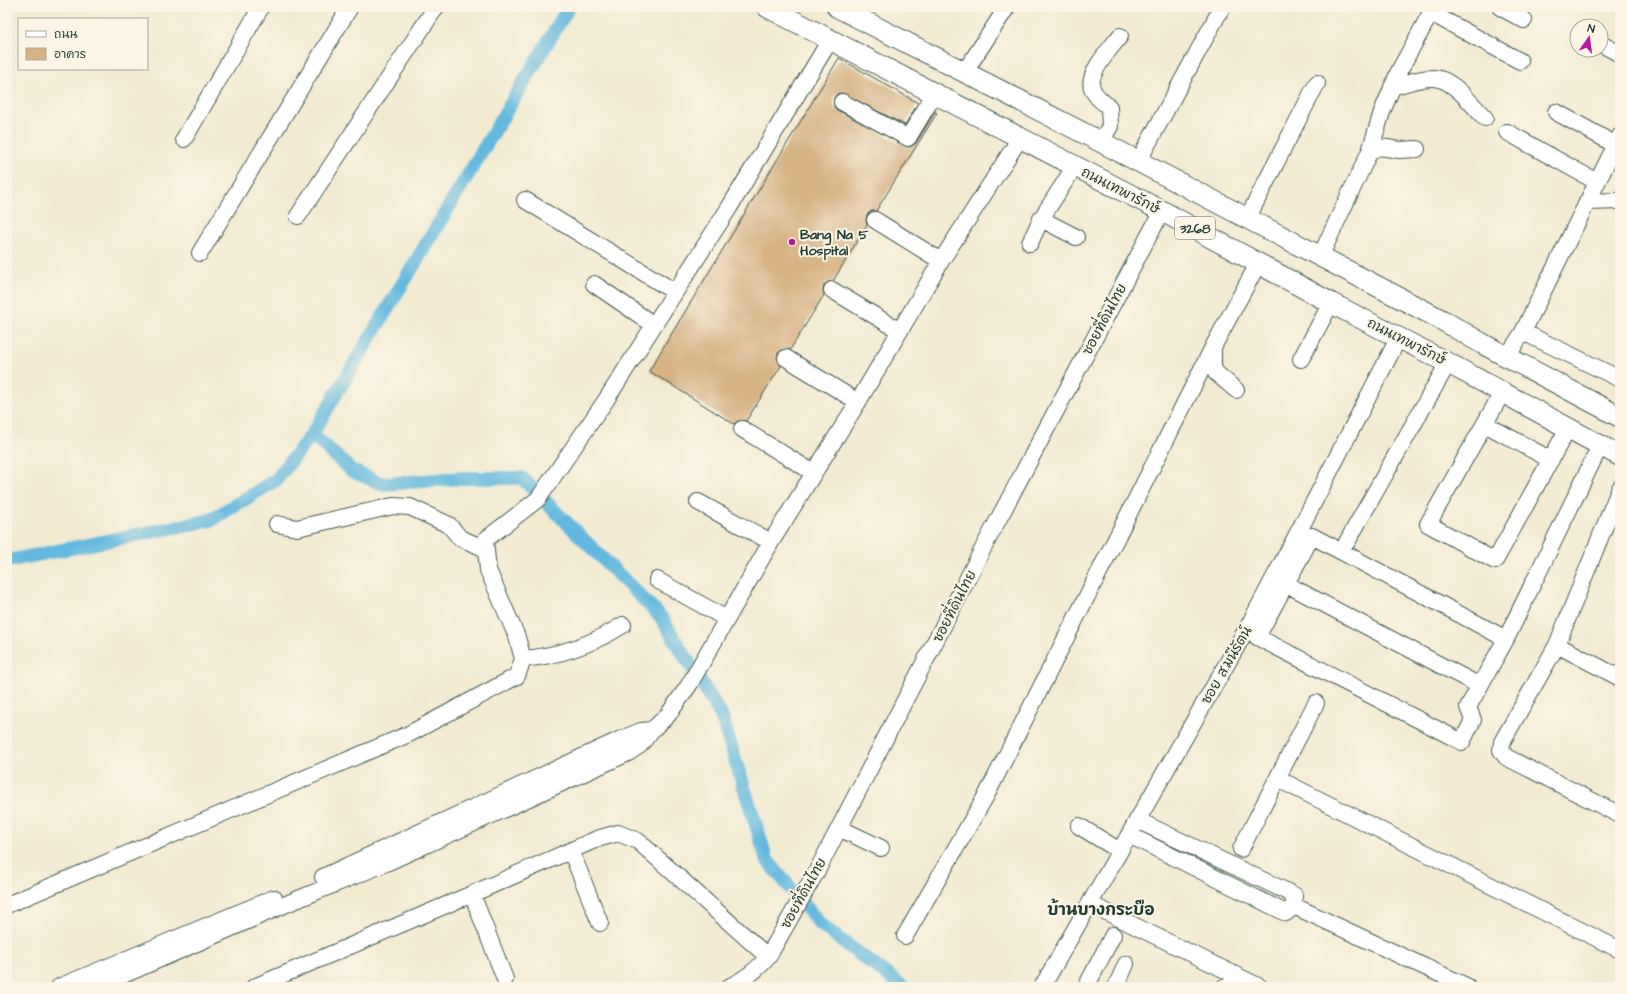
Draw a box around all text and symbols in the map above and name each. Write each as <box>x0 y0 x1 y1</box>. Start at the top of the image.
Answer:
legend <box>18 18 148 70</box>
north arrow <box>1569 18 1609 58</box>
text: N <box>1586 21 1597 37</box>
text: ถนน <box>54 26 78 43</box>
text: อาคาร <box>54 46 86 63</box>
street label: ถนนเทพารักษ์ <box>1078 162 1164 220</box>
road number: 3268 <box>1175 217 1215 239</box>
place label: Bang Na 5 Hospital <box>800 225 869 261</box>
marker: Bang Na 5 Hospital <box>787 237 797 247</box>
street label: ซอยที่ดินไทย <box>1074 278 1132 359</box>
street label: ถนนเทพารักษ์ <box>1364 313 1450 371</box>
street label: ซอยที่ดินไทย <box>925 565 982 646</box>
street label: ซอย ส.มนีรัตน์ <box>1196 622 1258 708</box>
street label: ซอยที่ดินไทย <box>773 852 832 933</box>
district label: บ้านบางกระบือ <box>1047 898 1155 921</box>

